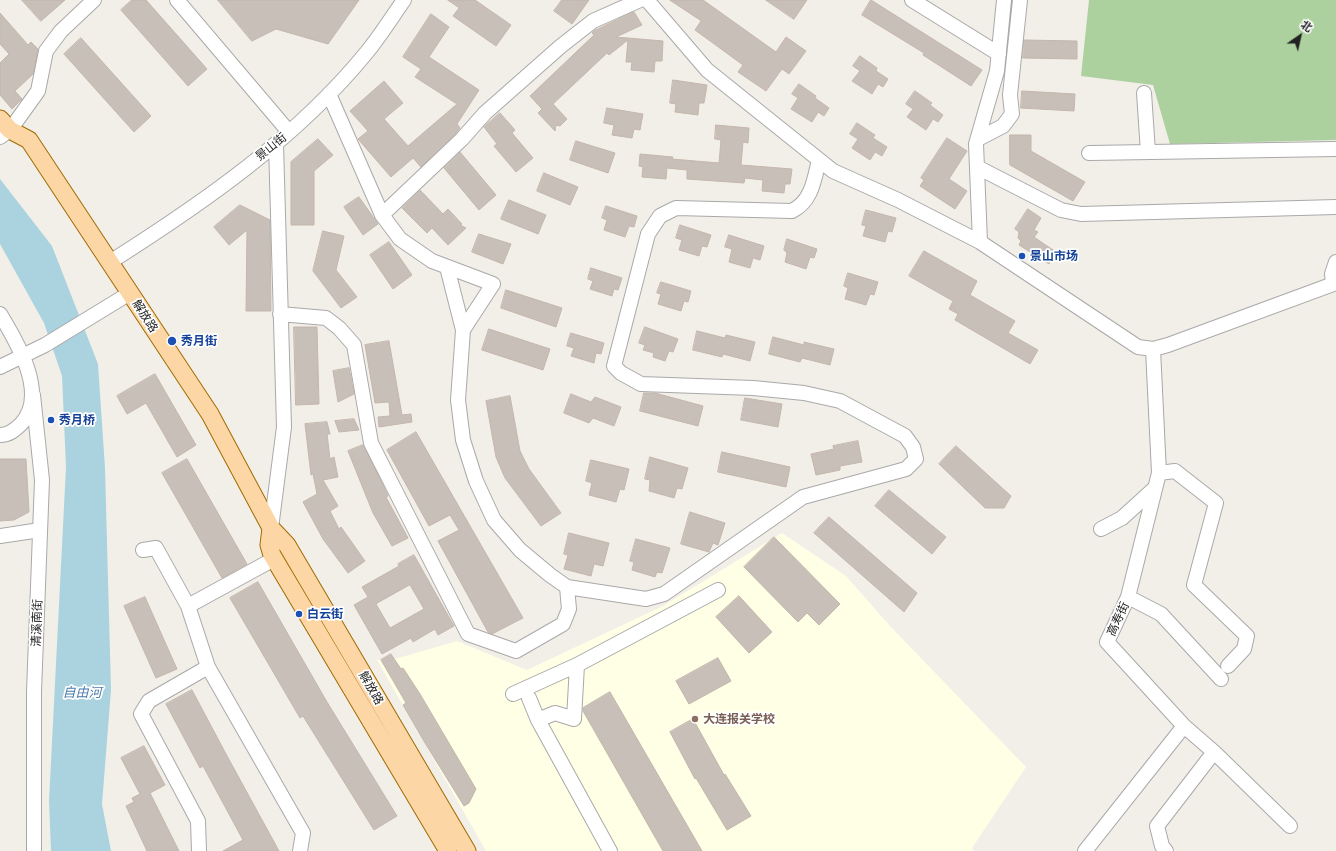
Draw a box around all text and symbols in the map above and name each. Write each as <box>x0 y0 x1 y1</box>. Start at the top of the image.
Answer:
north arrow <box>1280 16 1320 56</box>
text: 北 <box>1299 17 1315 34</box>
street label: 景山街 <box>252 130 290 164</box>
place label: 景山市场 <box>1030 249 1078 263</box>
marker: 景山市场 <box>1017 251 1027 261</box>
street label: 解放路 <box>129 297 161 335</box>
place label: 秀月街 <box>181 334 217 348</box>
marker: 秀月街 <box>166 335 178 347</box>
place label: 秀月桥 <box>59 413 95 427</box>
marker: 秀月桥 <box>46 415 56 425</box>
street label: 清溪南街 <box>29 599 45 647</box>
street label: 高寿街 <box>1104 600 1132 638</box>
place label: 白云街 <box>307 607 343 621</box>
marker: 白云街 <box>294 609 304 619</box>
street label: 解放路 <box>356 669 386 707</box>
water label: 自由河 <box>63 685 101 701</box>
place label: 大连报关学校 <box>703 712 775 726</box>
marker: 大连报关学校 <box>690 714 700 724</box>

